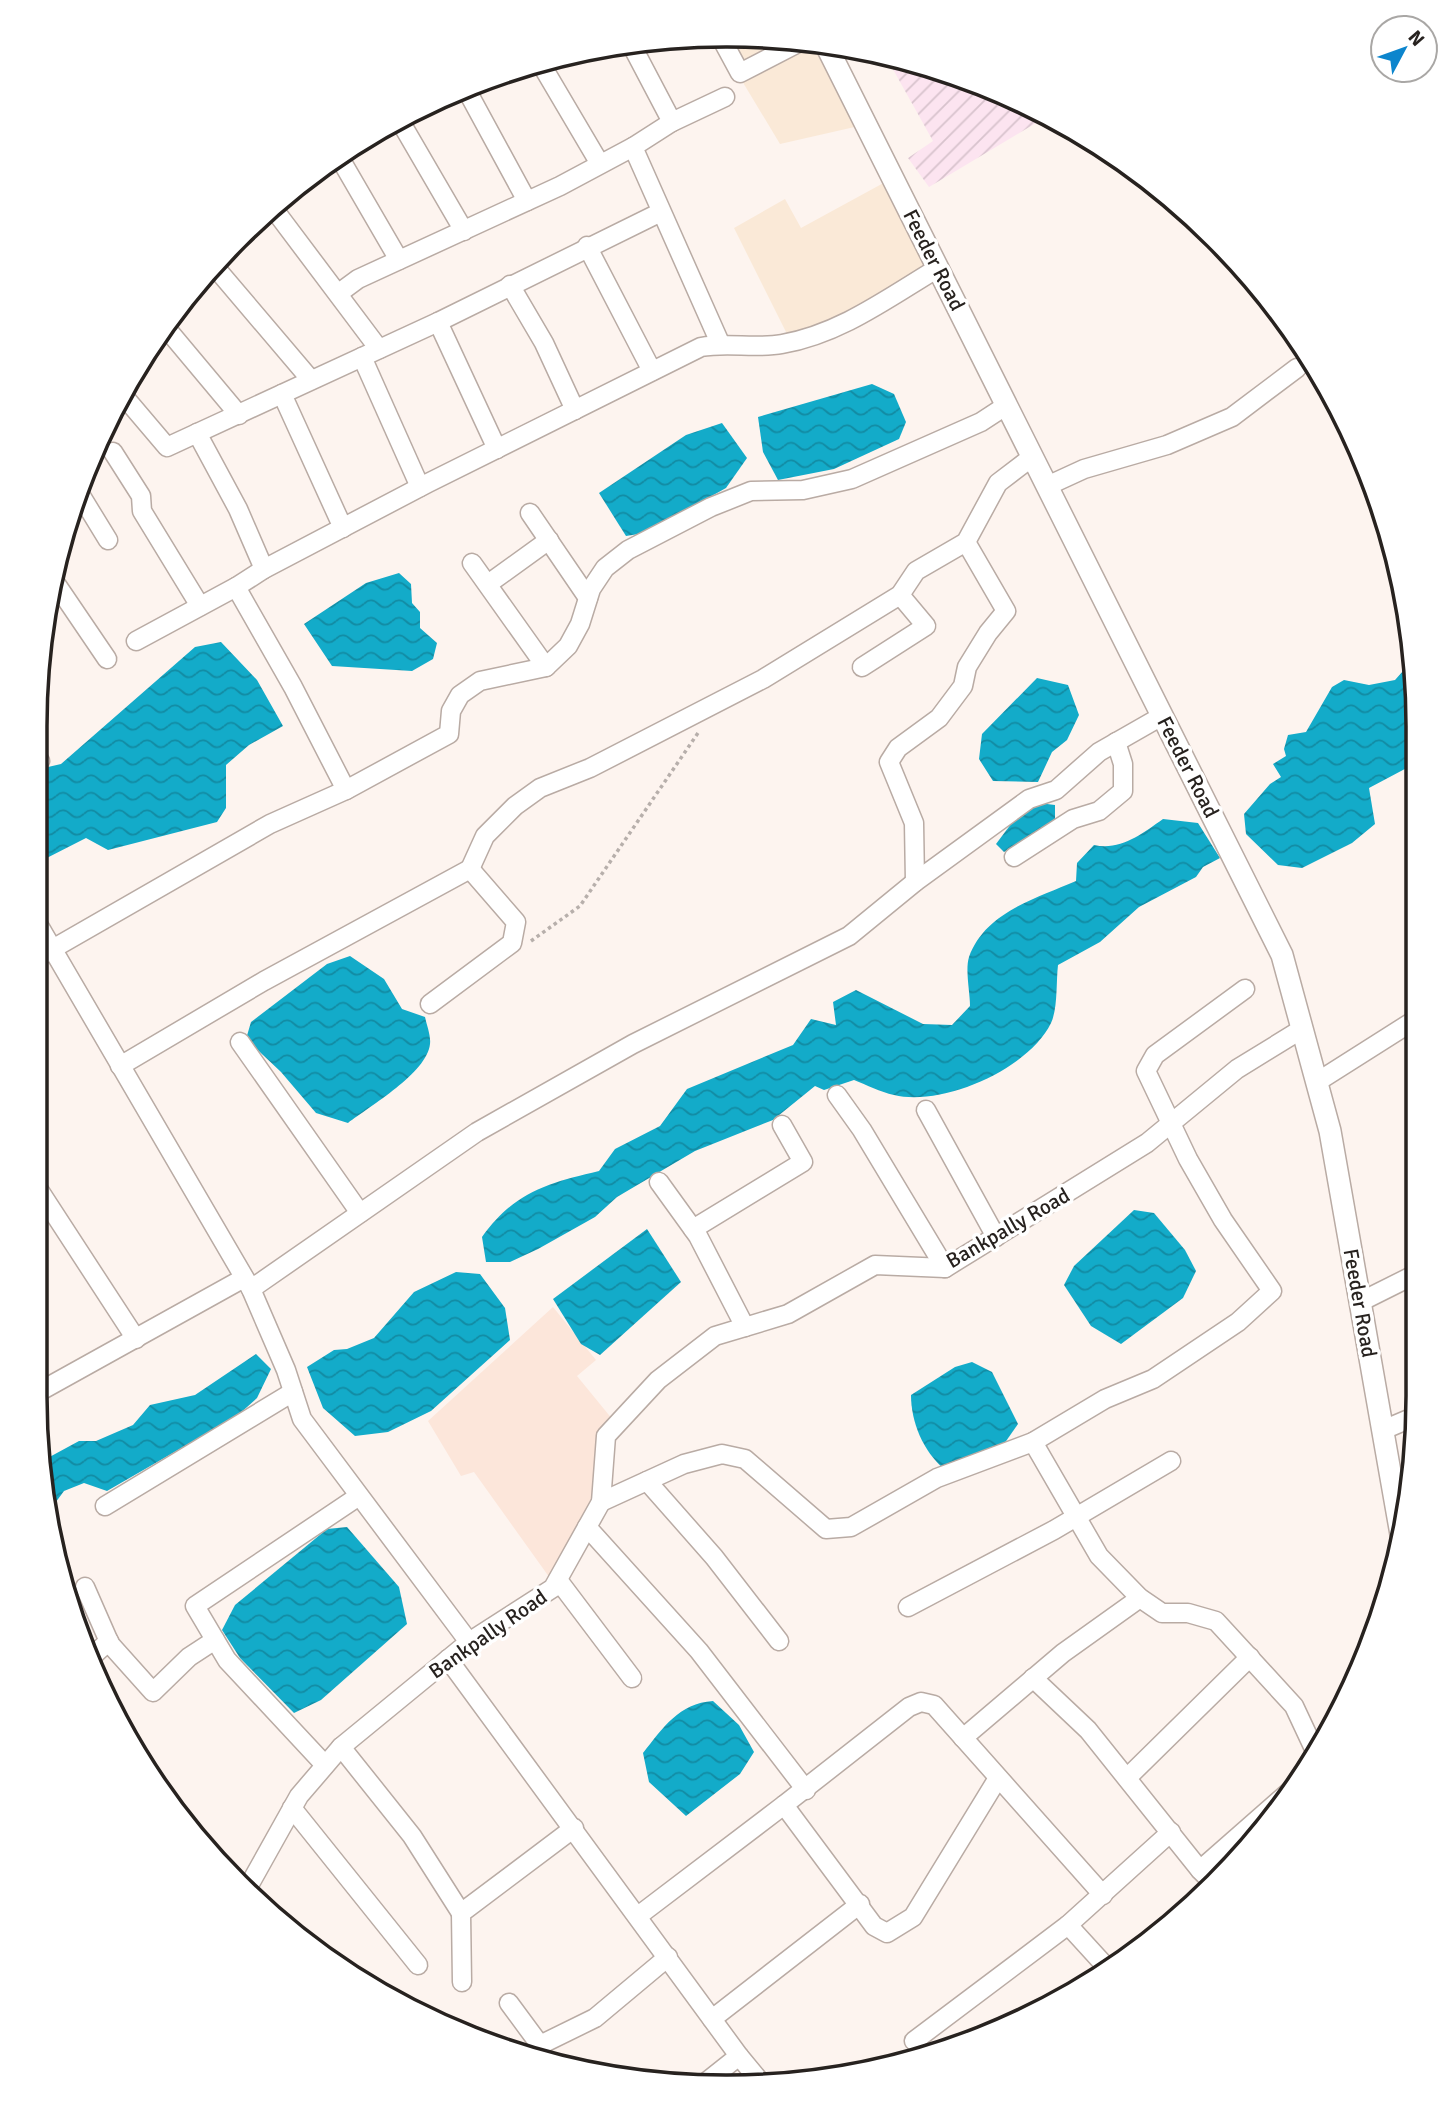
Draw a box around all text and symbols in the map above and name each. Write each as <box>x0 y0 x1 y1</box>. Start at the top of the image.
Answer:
north arrow <box>1369 14 1439 84</box>
text: N <box>1403 26 1429 51</box>
street label: Feeder Road <box>897 205 971 315</box>
street label: Feeder Road <box>1151 712 1225 822</box>
street label: Bankpally Road <box>942 1182 1074 1274</box>
street label: Feeder Road <box>1338 1246 1382 1360</box>
street label: Bankpally Road <box>424 1584 552 1684</box>

